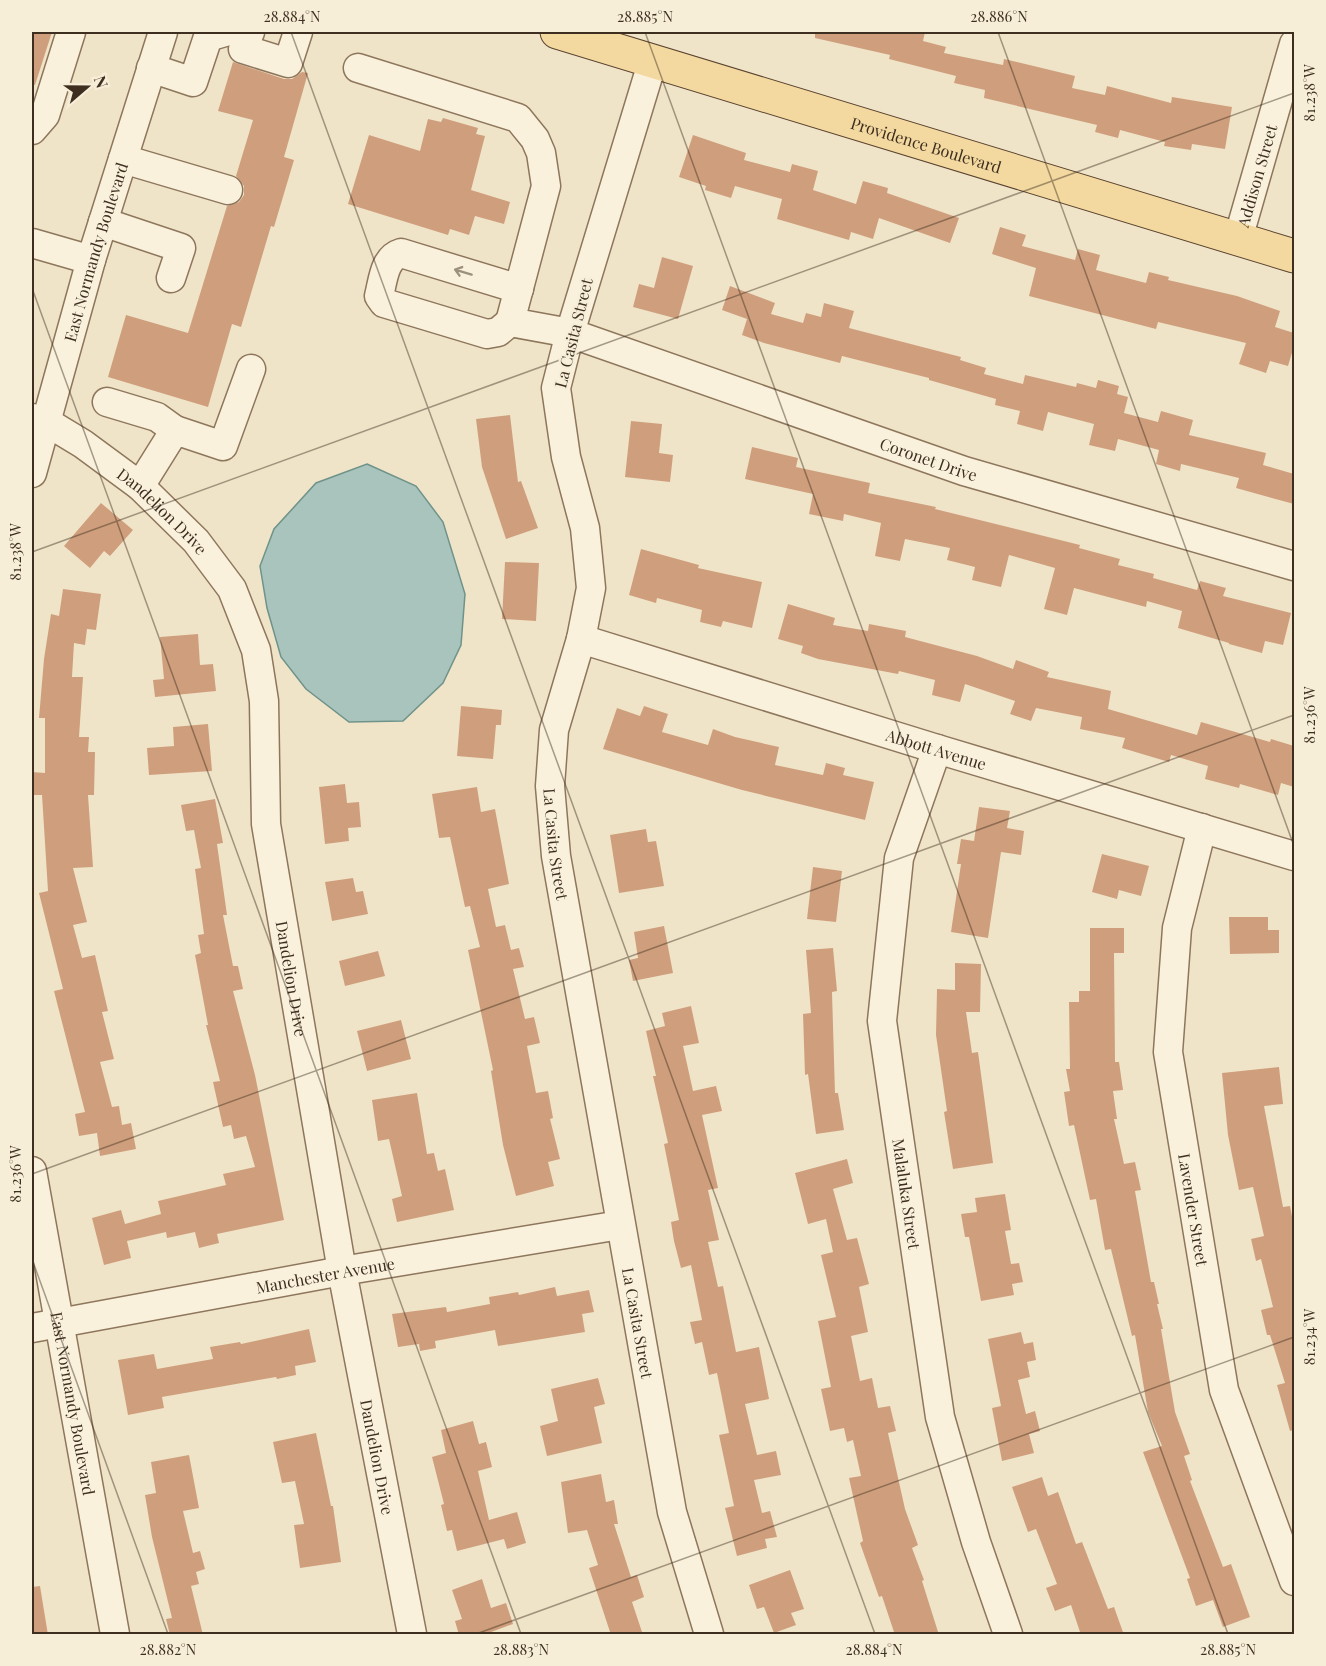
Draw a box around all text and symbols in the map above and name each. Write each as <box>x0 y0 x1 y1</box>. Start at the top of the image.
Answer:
text: 28.884°N <box>264 6 321 26</box>
text: 28.885°N <box>617 6 673 26</box>
text: 28.886°N <box>970 6 1028 26</box>
north arrow <box>57 57 117 117</box>
text: 81.238°W <box>1299 64 1319 122</box>
text: N <box>90 73 114 91</box>
street label: Providence Boulevard <box>848 111 1004 177</box>
street label: Addison Street <box>1231 121 1281 230</box>
street label: East Normandy Boulevard <box>58 159 132 344</box>
one-way arrow <box>454 266 473 277</box>
street label: La Casita Street <box>549 276 597 390</box>
street label: Coronet Drive <box>877 432 980 485</box>
street label: Dandelion Drive <box>113 463 213 558</box>
text: 81.238°W <box>5 523 25 581</box>
text: 81.236°W <box>1299 686 1319 744</box>
street label: Abbott Avenue <box>883 723 989 774</box>
street label: La Casita Street <box>540 787 574 902</box>
street label: Dandelion Drive <box>272 919 312 1038</box>
street label: Malaluka Street <box>889 1137 926 1251</box>
text: 81.236°W <box>5 1145 25 1203</box>
street label: Lavender Street <box>1174 1152 1214 1268</box>
street label: Manchester Avenue <box>254 1252 396 1297</box>
street label: La Casita Street <box>618 1266 659 1380</box>
text: 81.234°W <box>1299 1308 1319 1365</box>
street label: East Normandy Boulevard <box>47 1310 100 1497</box>
street label: Dandelion Drive <box>356 1397 399 1516</box>
text: 28.882°N <box>140 1639 197 1659</box>
text: 28.883°N <box>493 1639 549 1659</box>
text: 28.884°N <box>846 1639 903 1659</box>
text: 28.885°N <box>1200 1639 1256 1659</box>

